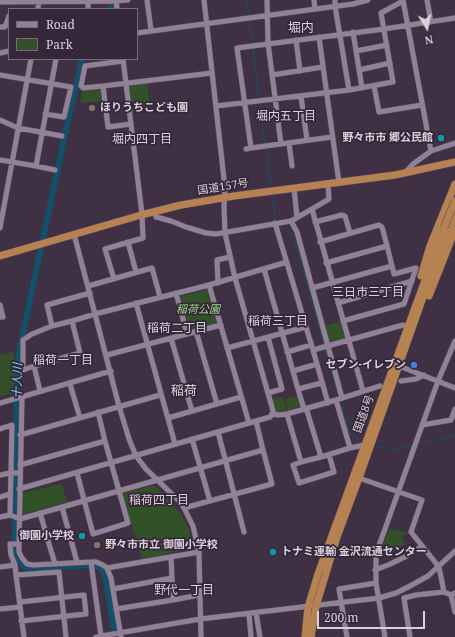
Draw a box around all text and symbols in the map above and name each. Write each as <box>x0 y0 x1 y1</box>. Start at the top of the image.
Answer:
legend <box>8 8 138 60</box>
north arrow <box>407 8 447 48</box>
text: Road <box>46 16 75 33</box>
district label: 堀内 <box>288 20 314 36</box>
text: N <box>424 32 435 48</box>
text: Park <box>46 36 73 53</box>
place label: ほりうちこども園 <box>100 101 188 115</box>
marker: ほりうちこども園 <box>87 103 97 113</box>
district label: 堀内五丁目 <box>256 110 316 124</box>
place label: 野々市市 郷公民館 <box>342 131 433 145</box>
district label: 堀内四丁目 <box>112 133 172 147</box>
marker: 野々市市 郷公民館 <box>436 133 446 143</box>
street label: 国道157号 <box>197 176 249 198</box>
district label: 三日市三丁目 <box>332 286 404 300</box>
park label: 稲荷公園 <box>176 303 220 317</box>
district label: 稲荷三丁目 <box>248 315 308 329</box>
district label: 稲荷二丁目 <box>147 322 207 336</box>
district label: 稲荷一丁目 <box>33 354 93 368</box>
place label: セブン-イレブン <box>326 358 406 372</box>
marker: セブン-イレブン <box>409 360 419 370</box>
water label: 十人川 <box>10 363 26 399</box>
district label: 稲荷 <box>171 383 197 399</box>
street label: 国道8号 <box>351 393 377 435</box>
district label: 稲荷四丁目 <box>129 494 189 508</box>
place label: 御園小学校 <box>19 529 74 543</box>
marker: 御園小学校 <box>77 531 87 541</box>
place label: 野々市市立 御園小学校 <box>105 538 218 552</box>
marker: 野々市市立 御園小学校 <box>92 540 102 550</box>
place label: トナミ運輸 金沢流通センター <box>281 545 427 559</box>
marker: トナミ運輸 金沢流通センター <box>268 547 278 557</box>
district label: 野代一丁目 <box>154 584 214 598</box>
scale bar <box>319 603 427 629</box>
text: 200 m <box>324 609 359 626</box>

